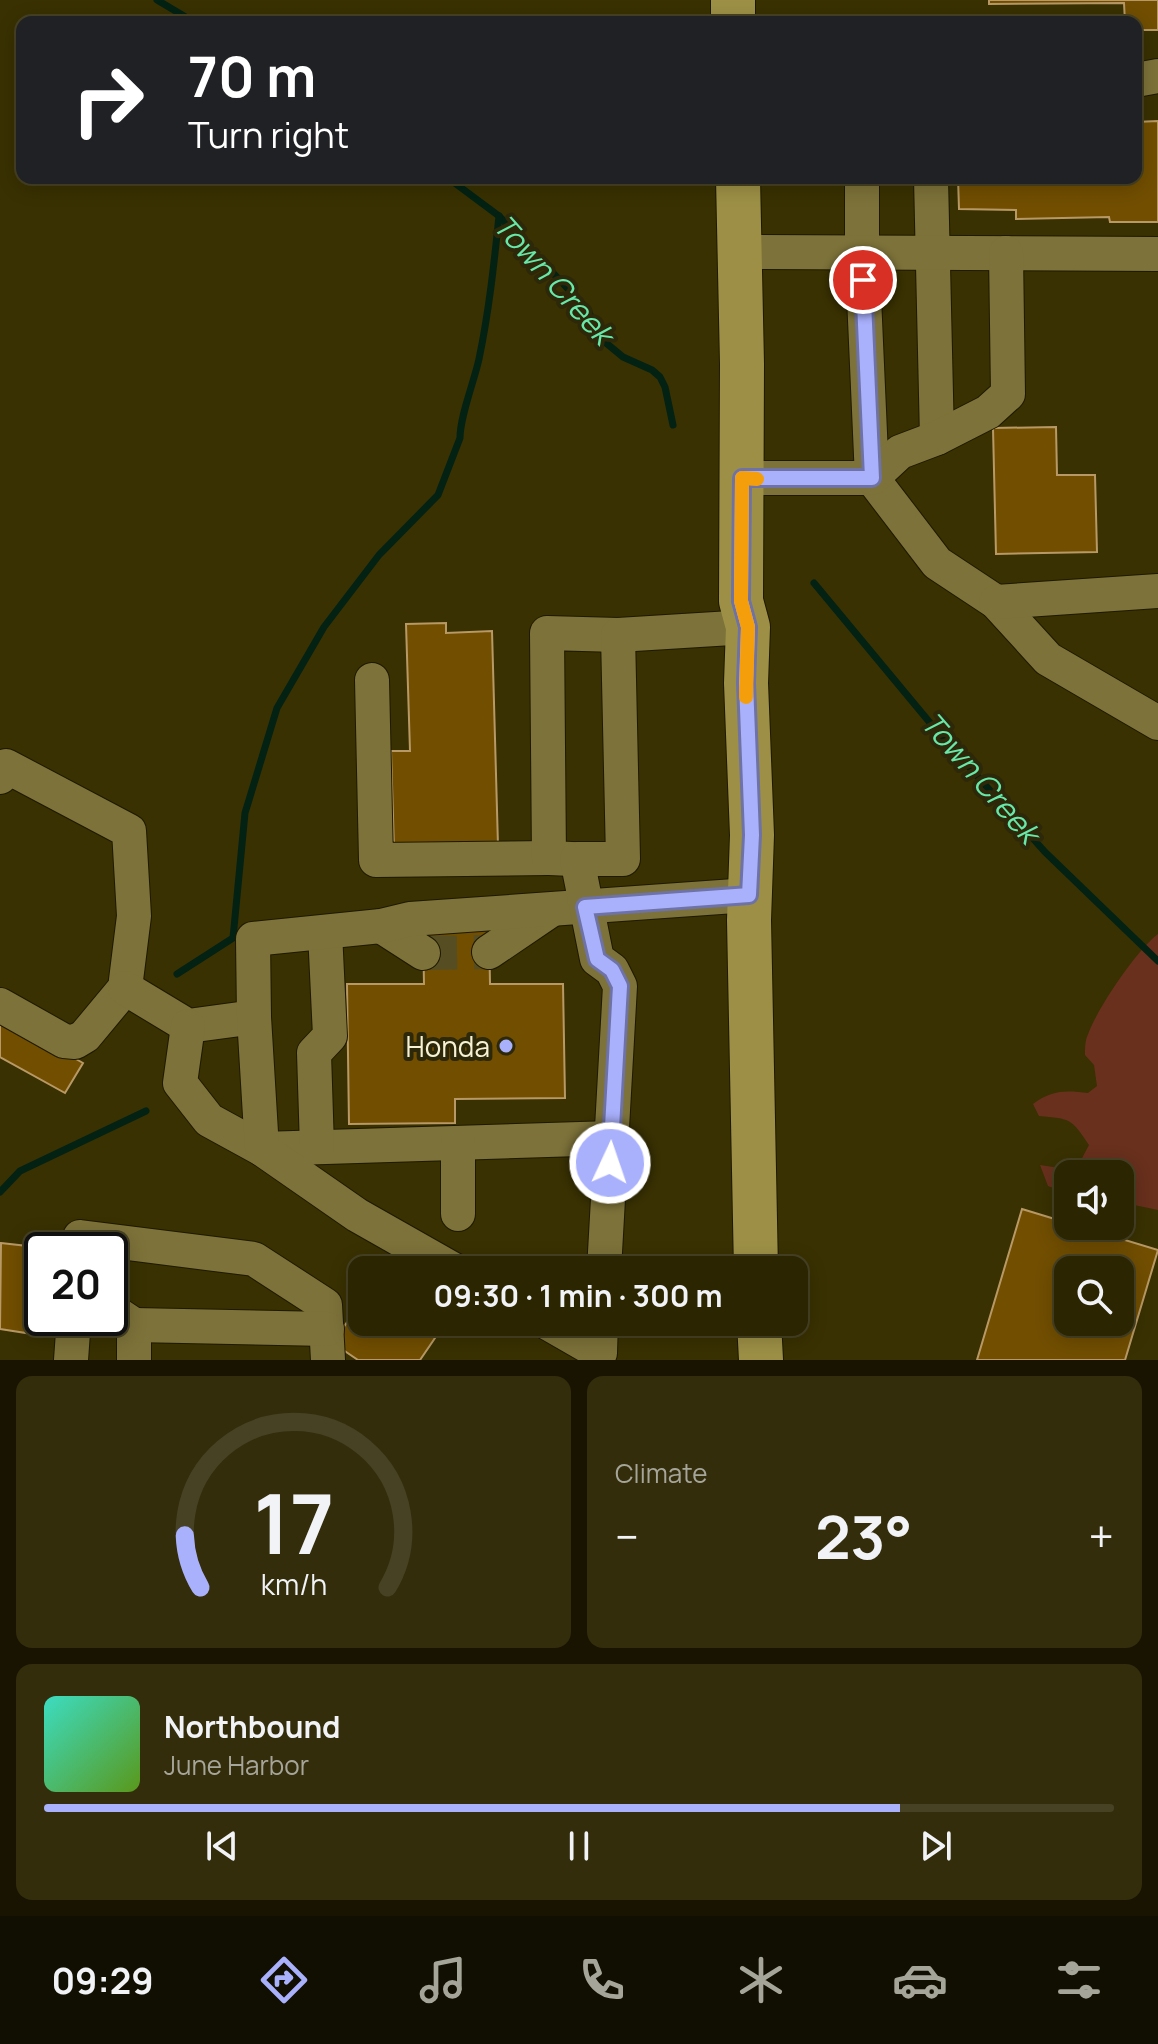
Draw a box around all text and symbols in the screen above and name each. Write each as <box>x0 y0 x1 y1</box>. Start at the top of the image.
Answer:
text: 70 m <box>188 37 316 114</box>
icon: right <box>56 48 160 152</box>
text: Turn right <box>188 110 349 159</box>
water label: Town Creek <box>485 205 626 356</box>
pin <box>829 246 897 314</box>
icon: arrive <box>841 258 885 302</box>
water label: Town Creek <box>913 703 1052 854</box>
place label: Honda <box>406 1027 490 1065</box>
marker: Honda <box>497 1037 515 1055</box>
position arrow <box>568 1121 652 1205</box>
map controls <box>1054 1160 1134 1336</box>
button: sound <box>1054 1160 1134 1240</box>
speed limit sign: 20 <box>24 1232 128 1336</box>
button: search <box>1054 1256 1134 1336</box>
text: 09:30 · 1 min · 300 m <box>433 1275 723 1316</box>
text: Climate <box>615 1455 707 1491</box>
text: 17 <box>253 1465 334 1579</box>
text: 23° <box>815 1495 913 1577</box>
text: − <box>615 1506 639 1566</box>
text: + <box>1089 1506 1114 1566</box>
text: km/h <box>260 1565 327 1604</box>
text: Northbound <box>164 1706 341 1747</box>
text: June Harbor <box>164 1747 309 1783</box>
icon: previous <box>200 1824 244 1868</box>
icon: pause <box>557 1824 601 1868</box>
icon: next <box>914 1824 958 1868</box>
icon: directions <box>256 1952 312 2008</box>
icon: music <box>415 1952 471 2008</box>
icon: phone <box>574 1952 630 2008</box>
icon: climate <box>733 1952 789 2008</box>
icon: car <box>892 1952 948 2008</box>
icon: filters <box>1051 1952 1107 2008</box>
text: 09:29 <box>51 1956 154 2005</box>

